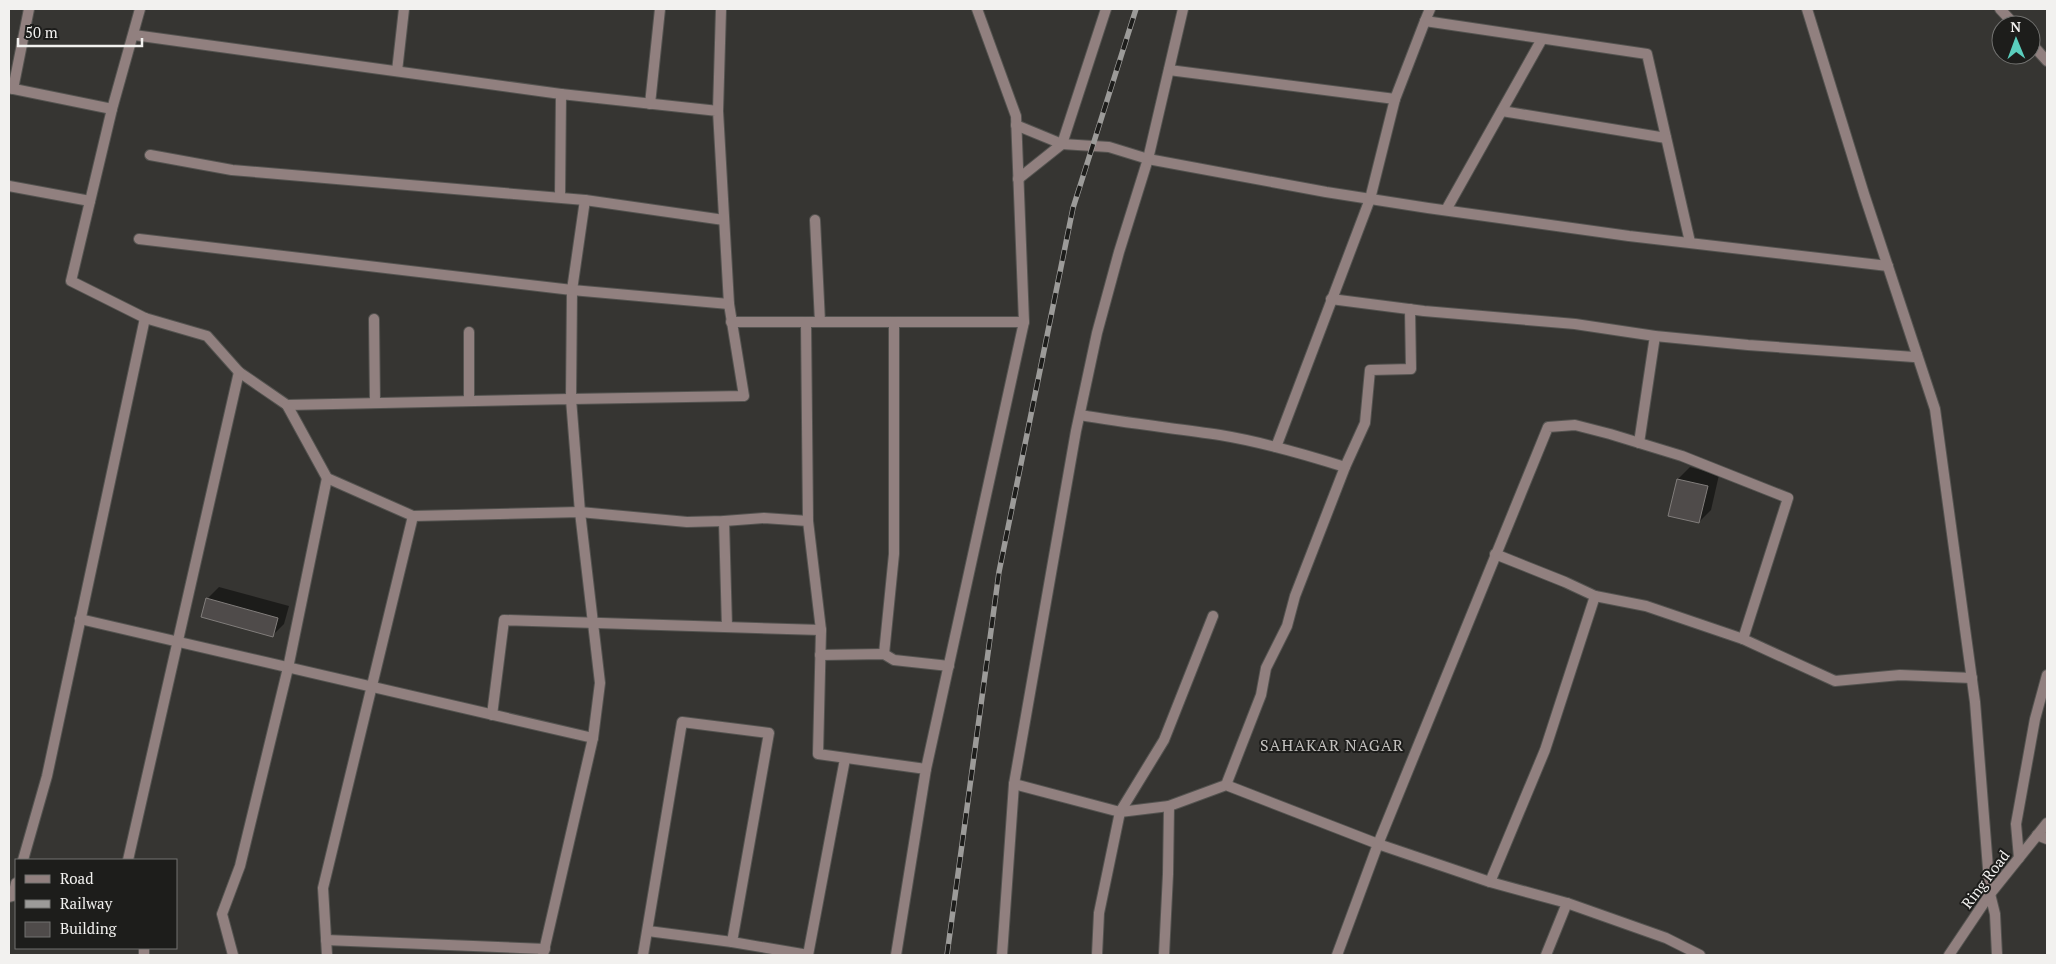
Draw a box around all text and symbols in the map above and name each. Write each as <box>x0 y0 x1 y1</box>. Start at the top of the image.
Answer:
scale bar <box>18 15 141 47</box>
north arrow <box>1991 15 2041 65</box>
text: N <box>2010 17 2022 36</box>
text: 50 m <box>25 22 58 42</box>
district label: SAHAKAR NAGAR <box>1260 734 1404 756</box>
street label: Ring Road <box>1957 846 2013 912</box>
legend <box>15 859 178 949</box>
text: Road <box>60 868 93 888</box>
text: Railway <box>60 893 113 913</box>
text: Building <box>60 918 118 938</box>

